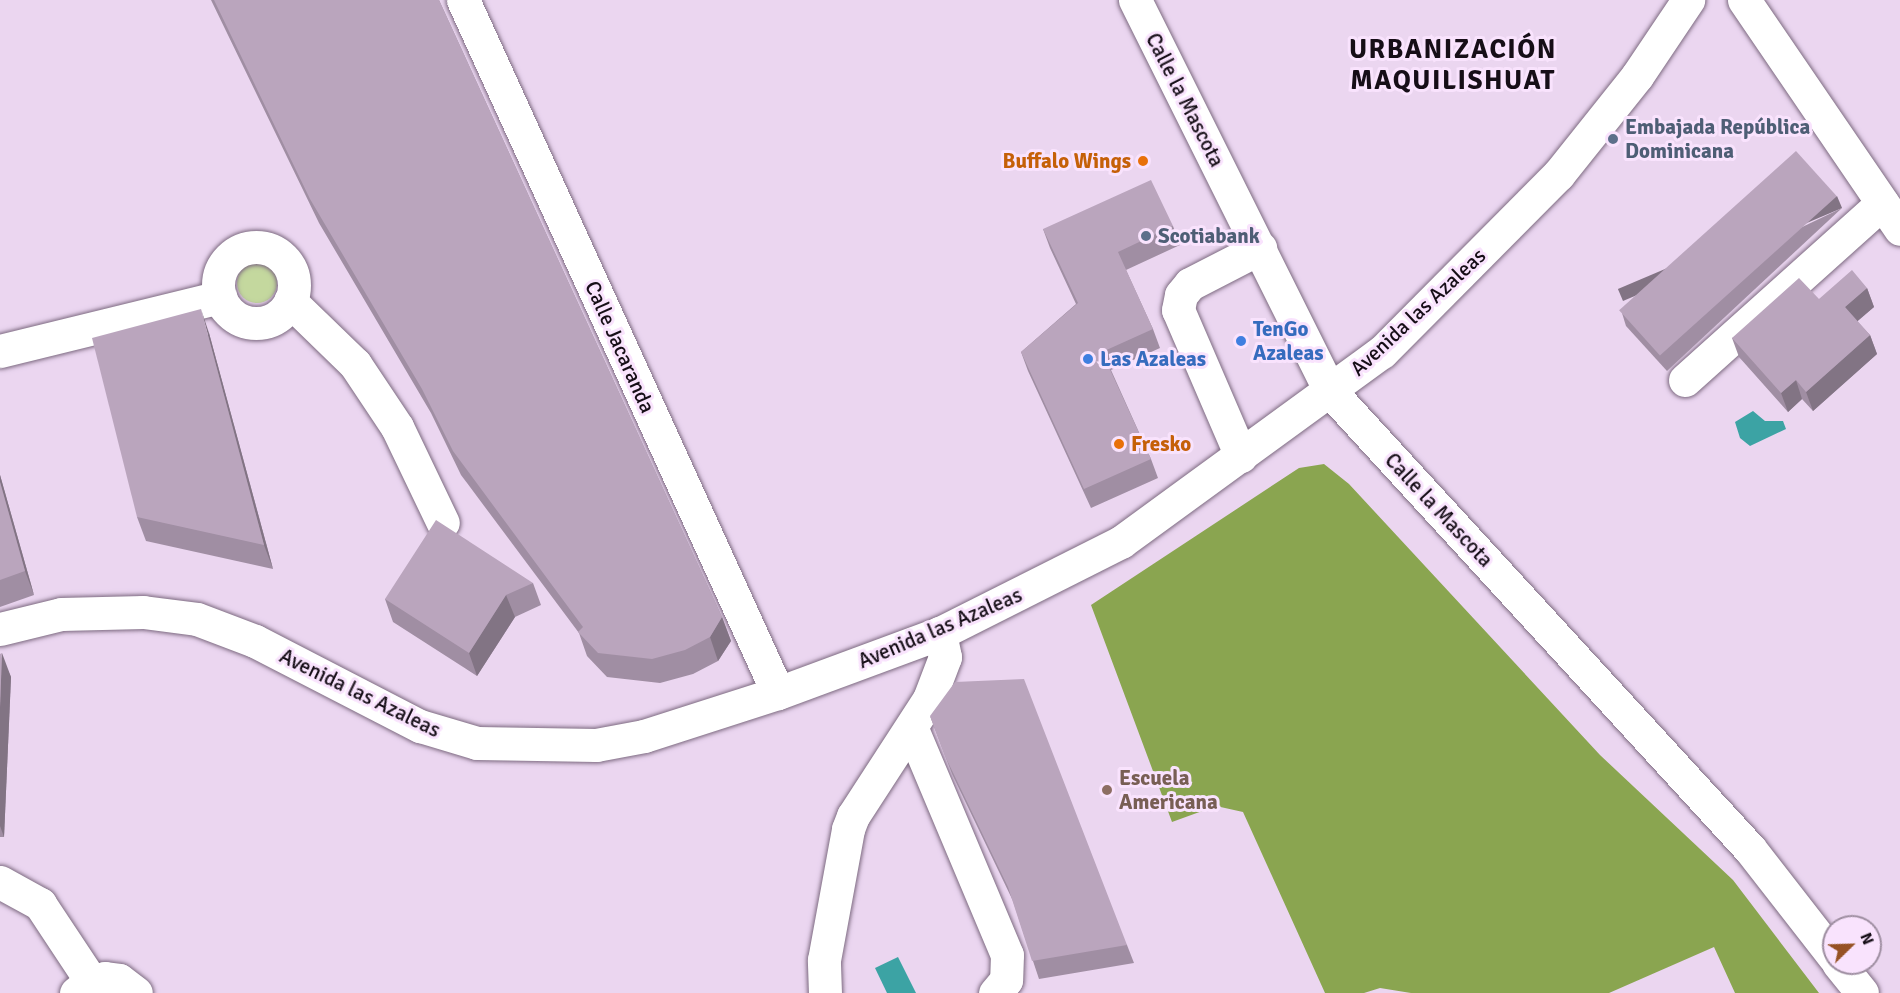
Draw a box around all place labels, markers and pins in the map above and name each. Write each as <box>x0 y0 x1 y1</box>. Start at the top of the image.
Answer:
place label: Embajada República Dominicana <box>1625 114 1810 164</box>
marker: Embajada República Dominicana <box>1606 132 1620 146</box>
place label: Buffalo Wings <box>1003 148 1131 174</box>
marker: Buffalo Wings <box>1136 154 1150 168</box>
place label: Scotiabank <box>1158 223 1260 249</box>
marker: Scotiabank <box>1139 229 1153 243</box>
place label: TenGo Azaleas <box>1253 316 1323 366</box>
marker: TenGo Azaleas <box>1234 334 1248 348</box>
place label: Las Azaleas <box>1100 346 1206 372</box>
marker: Las Azaleas <box>1081 352 1095 366</box>
place label: Fresko <box>1131 431 1191 457</box>
marker: Fresko <box>1112 437 1126 451</box>
place label: Escuela Americana <box>1119 765 1218 815</box>
marker: Escuela Americana <box>1100 783 1114 797</box>

